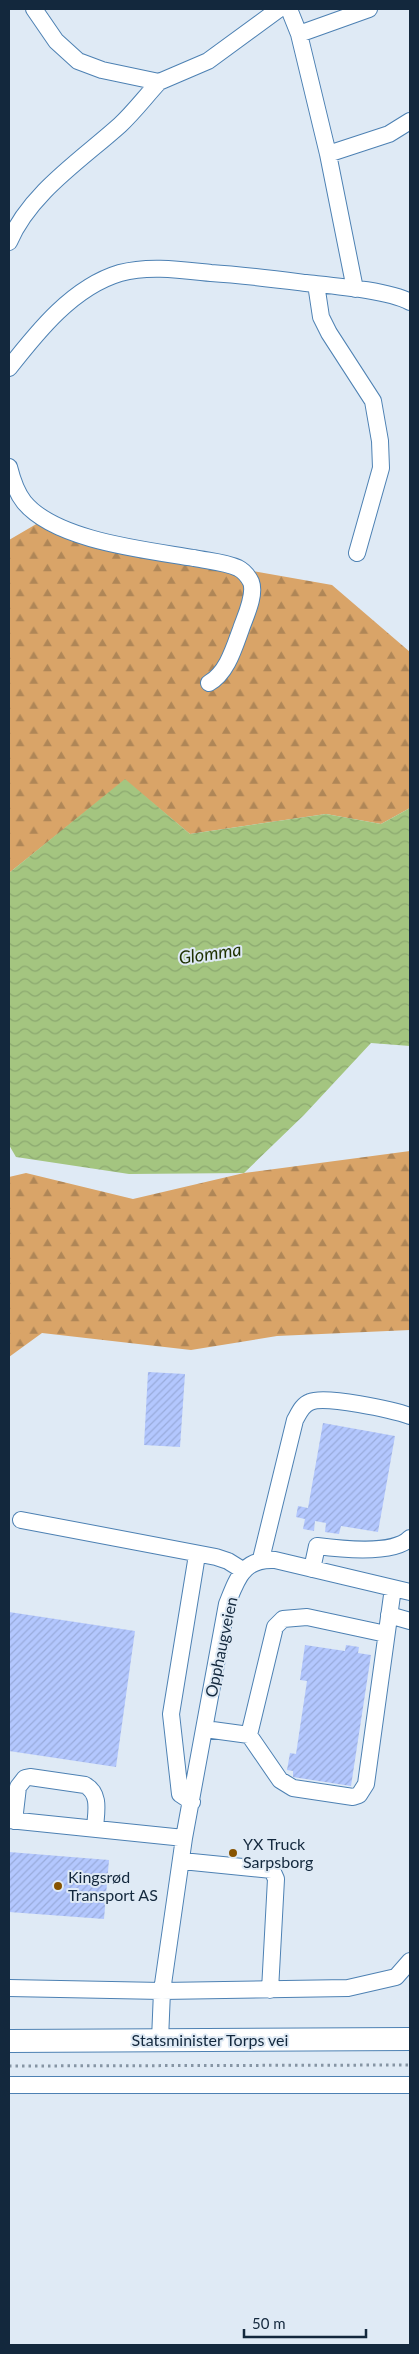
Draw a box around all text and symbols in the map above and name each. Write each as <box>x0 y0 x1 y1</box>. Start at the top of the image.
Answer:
water label: Glomma <box>177 938 243 968</box>
street label: Opphaugveien <box>201 1595 240 1699</box>
place label: YX Truck Sarpsborg <box>243 1834 313 1871</box>
marker: YX Truck Sarpsborg <box>227 1847 239 1859</box>
place label: Kingsrød Transport AS <box>68 1867 158 1904</box>
marker: Kingsrød Transport AS <box>52 1880 64 1892</box>
street label: Statsminister Torps vei <box>132 2030 288 2049</box>
scale bar <box>244 2306 366 2338</box>
text: 50 m <box>252 2314 286 2332</box>

